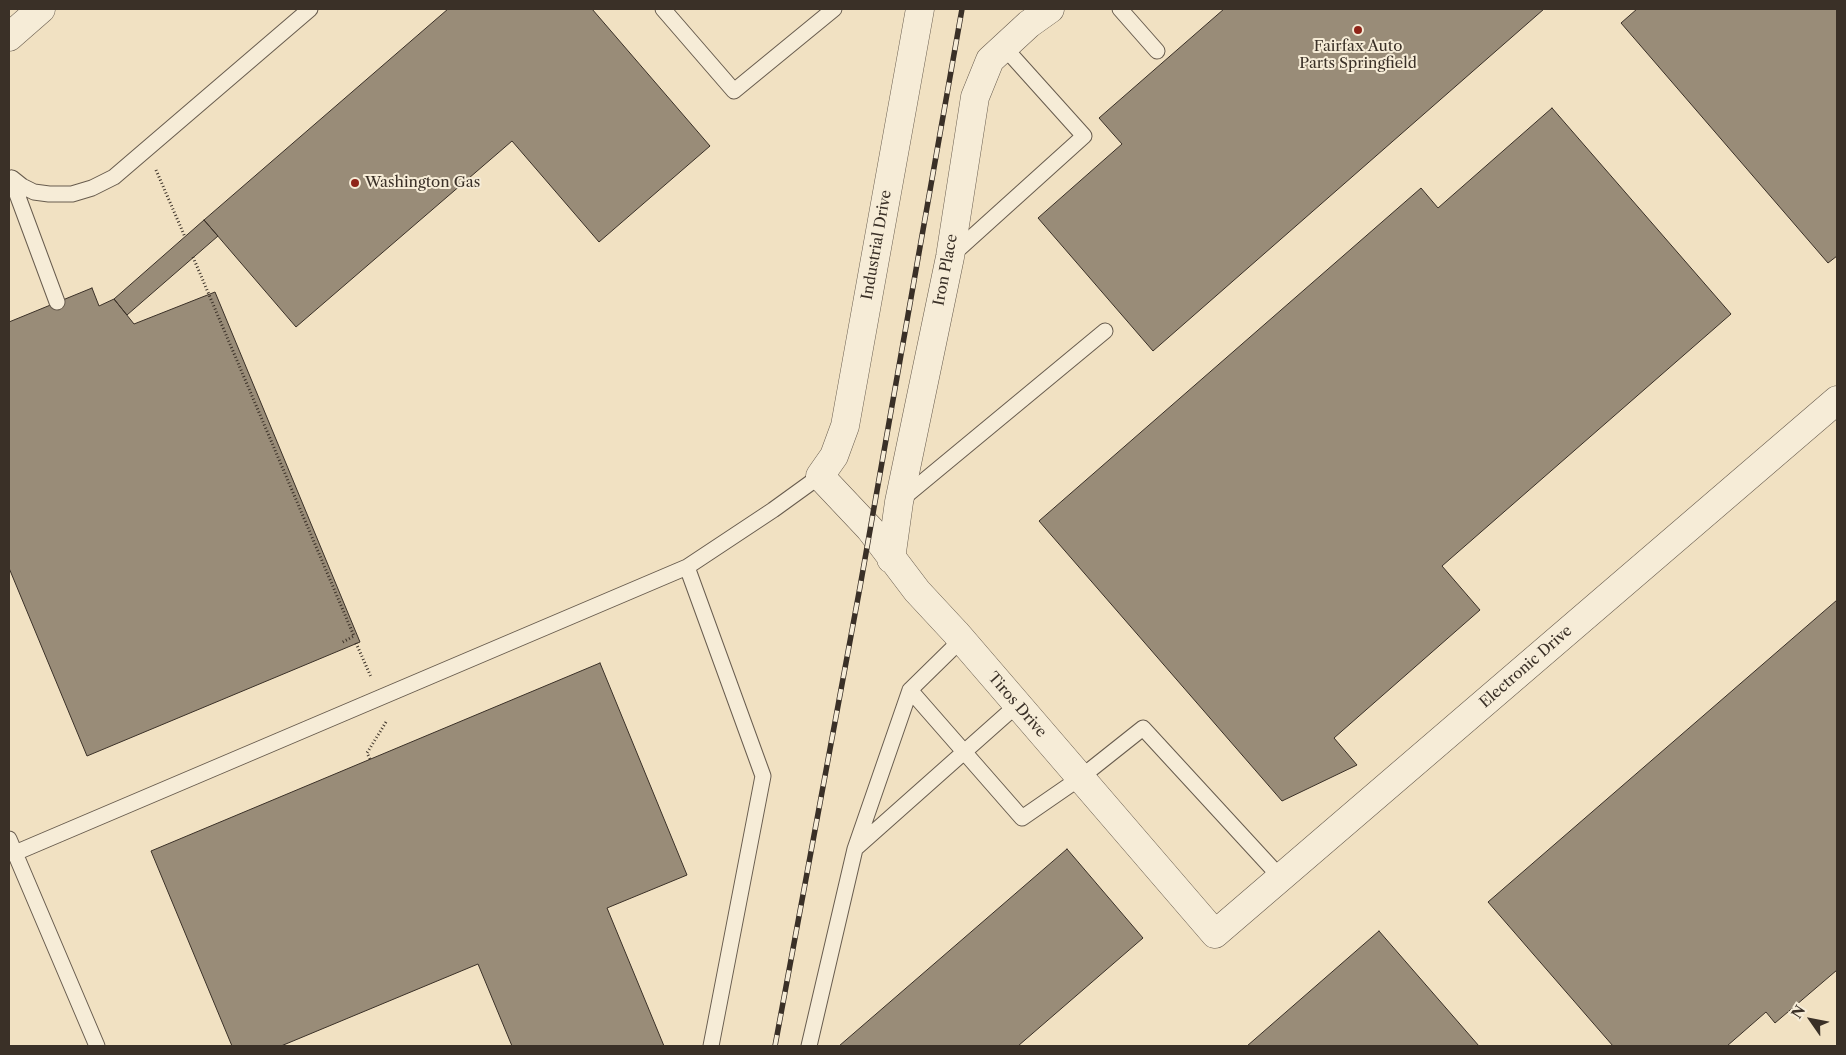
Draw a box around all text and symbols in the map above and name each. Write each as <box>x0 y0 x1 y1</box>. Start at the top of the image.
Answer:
marker: Fairfax Auto Parts Springfield <box>1352 24 1364 36</box>
place label: Fairfax Auto Parts Springfield <box>1299 38 1417 73</box>
place label: Washington Gas <box>365 174 480 192</box>
marker: Washington Gas <box>349 177 361 189</box>
street label: Industrial Drive <box>858 189 896 301</box>
street label: Iron Place <box>930 232 962 308</box>
street label: Electronic Drive <box>1476 622 1576 712</box>
street label: Tiros Drive <box>984 669 1050 741</box>
north arrow <box>1786 995 1836 1045</box>
text: N <box>1788 1002 1809 1022</box>

